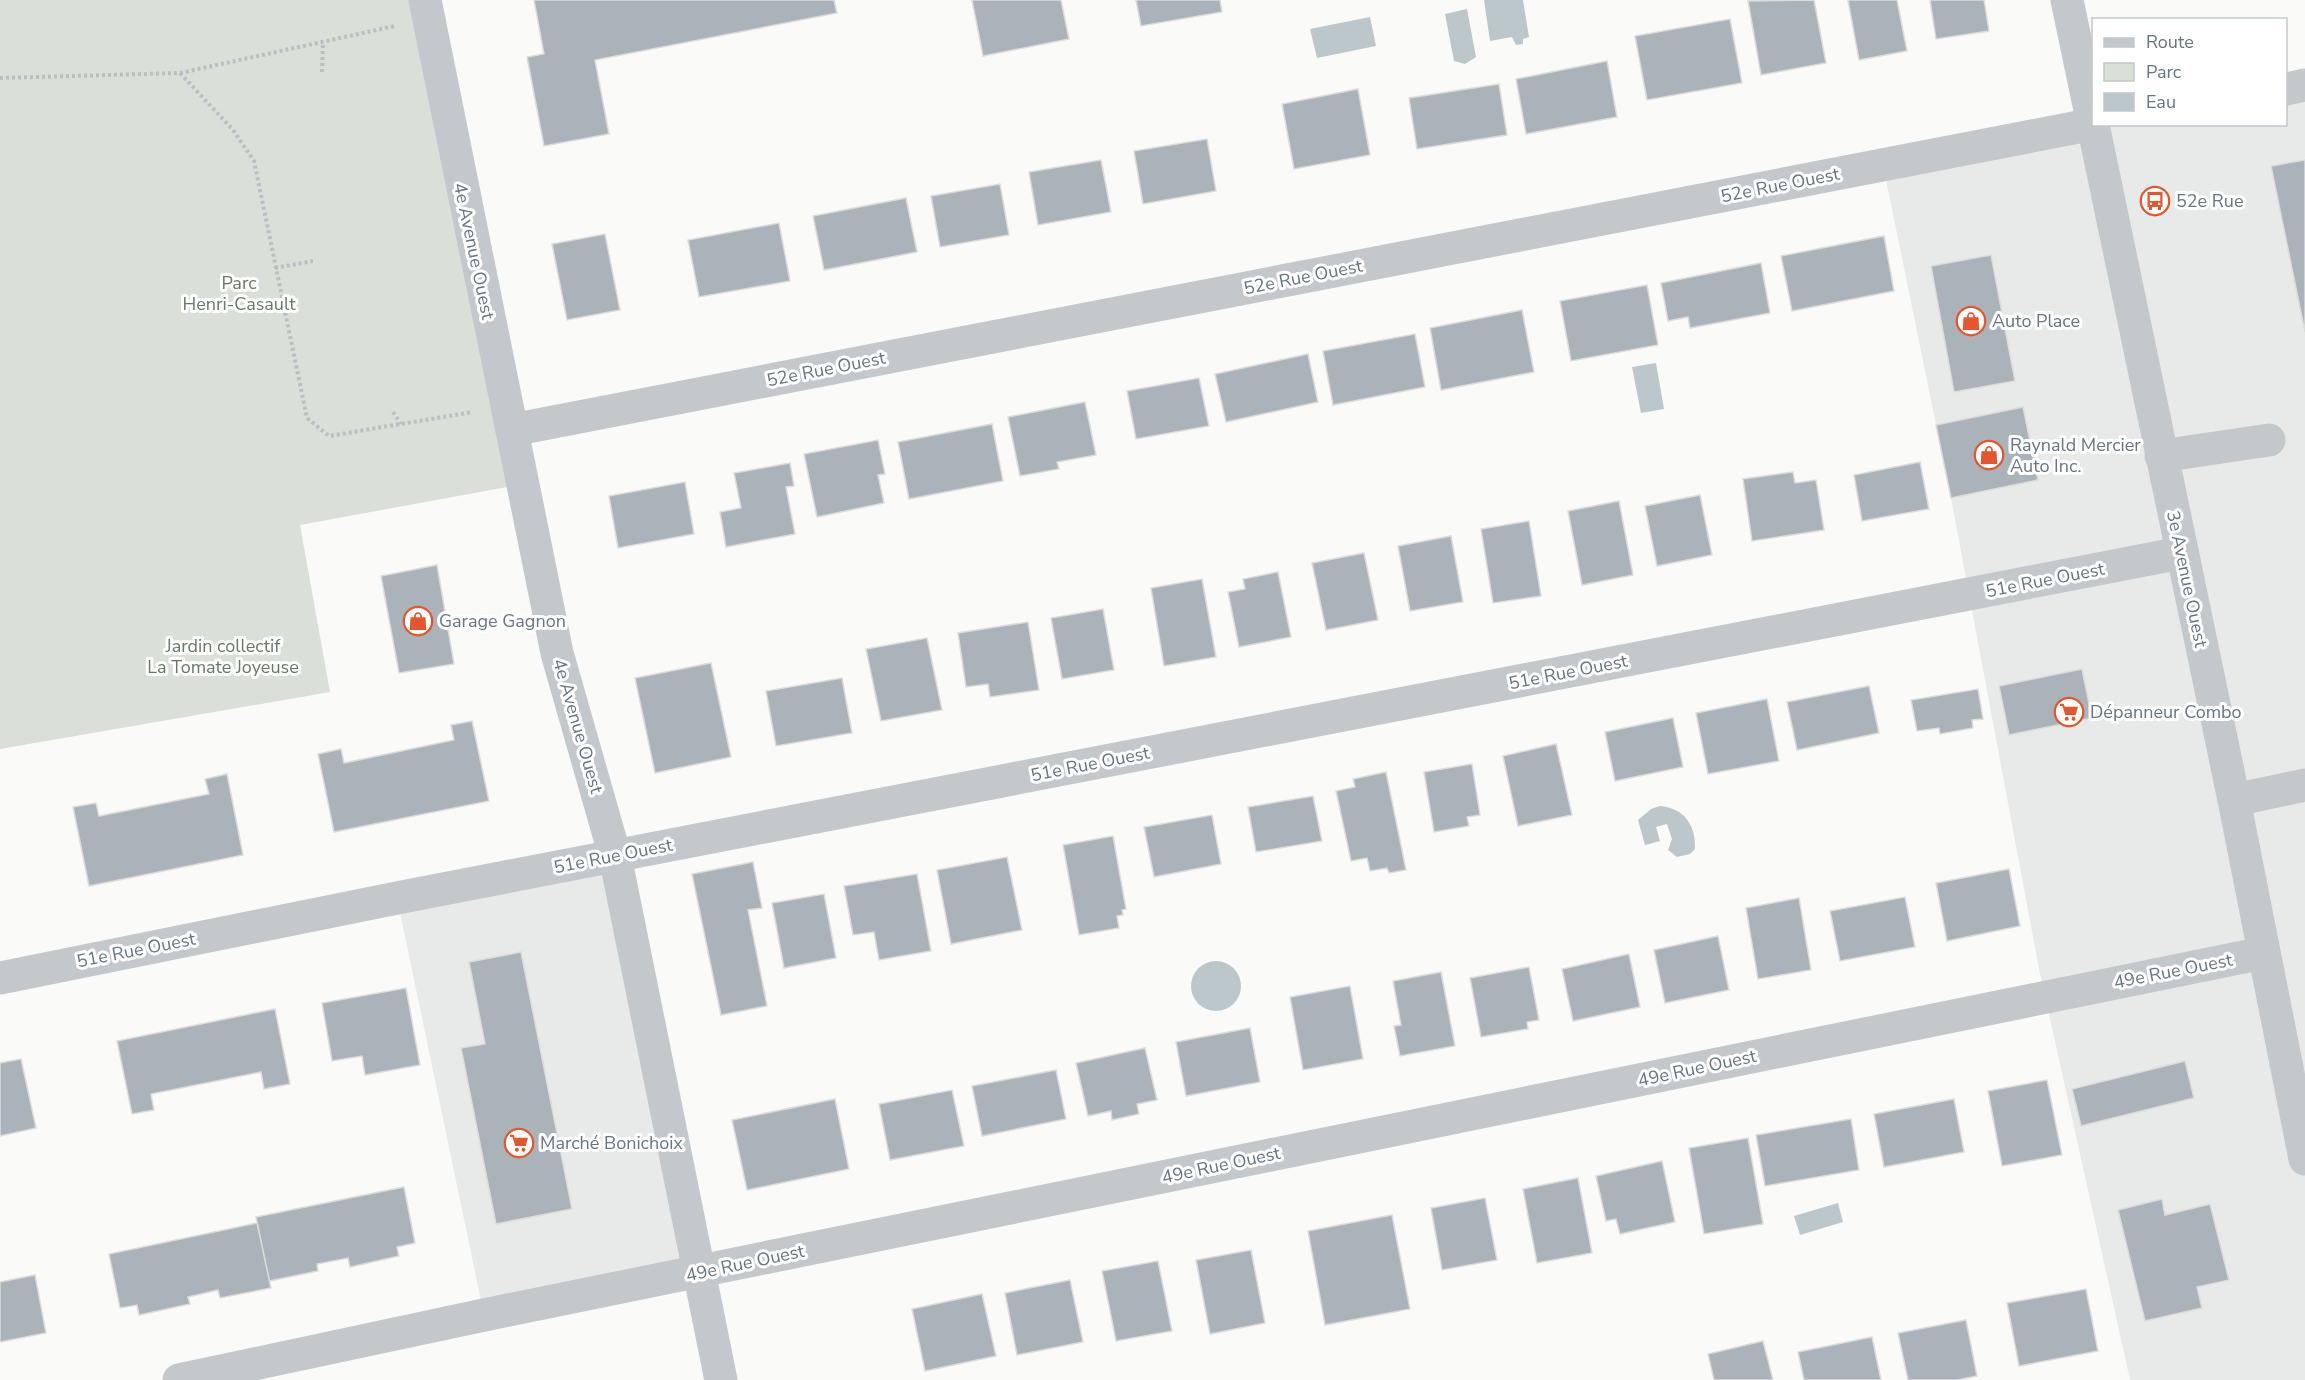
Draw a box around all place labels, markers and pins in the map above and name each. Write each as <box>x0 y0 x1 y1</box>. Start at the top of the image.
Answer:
bus stop icon: 52e Rue <box>2139 185 2171 217</box>
place label: 52e Rue <box>2176 189 2244 213</box>
shop icon: Auto Place <box>1955 305 1987 337</box>
place label: Auto Place <box>1992 309 2080 333</box>
place label: Raynald Mercier Auto Inc. <box>2010 433 2141 478</box>
shop icon: Raynald Mercier Auto Inc. <box>1973 439 2005 471</box>
shop icon: Garage Gagnon <box>402 605 434 637</box>
place label: Garage Gagnon <box>439 609 566 633</box>
supermarket icon: Dépanneur Combo <box>2053 696 2085 728</box>
place label: Dépanneur Combo <box>2090 700 2242 724</box>
supermarket icon: Marché Bonichoix <box>503 1127 535 1159</box>
place label: Marché Bonichoix <box>540 1131 683 1155</box>

